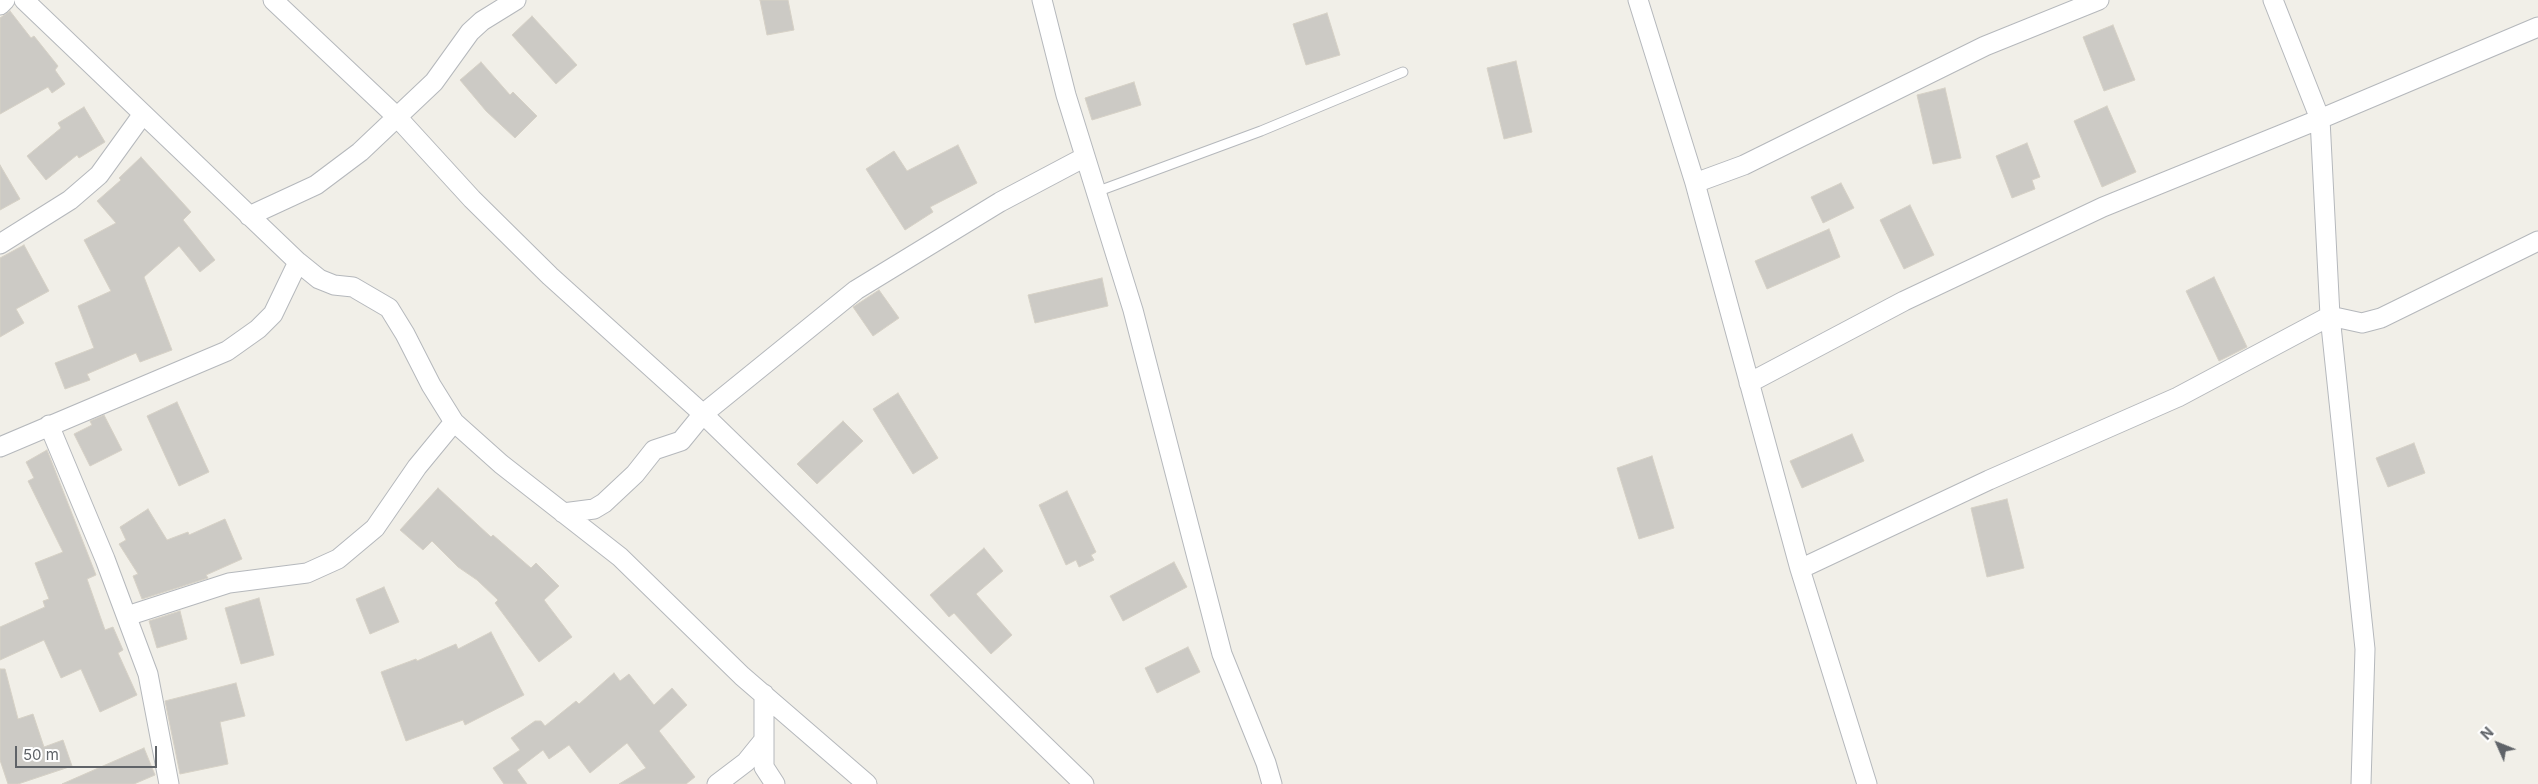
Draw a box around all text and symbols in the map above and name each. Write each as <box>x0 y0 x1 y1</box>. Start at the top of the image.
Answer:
north arrow <box>2473 719 2523 769</box>
text: N <box>2477 723 2497 743</box>
scale bar <box>18 736 160 768</box>
text: 50 m <box>23 745 59 764</box>

